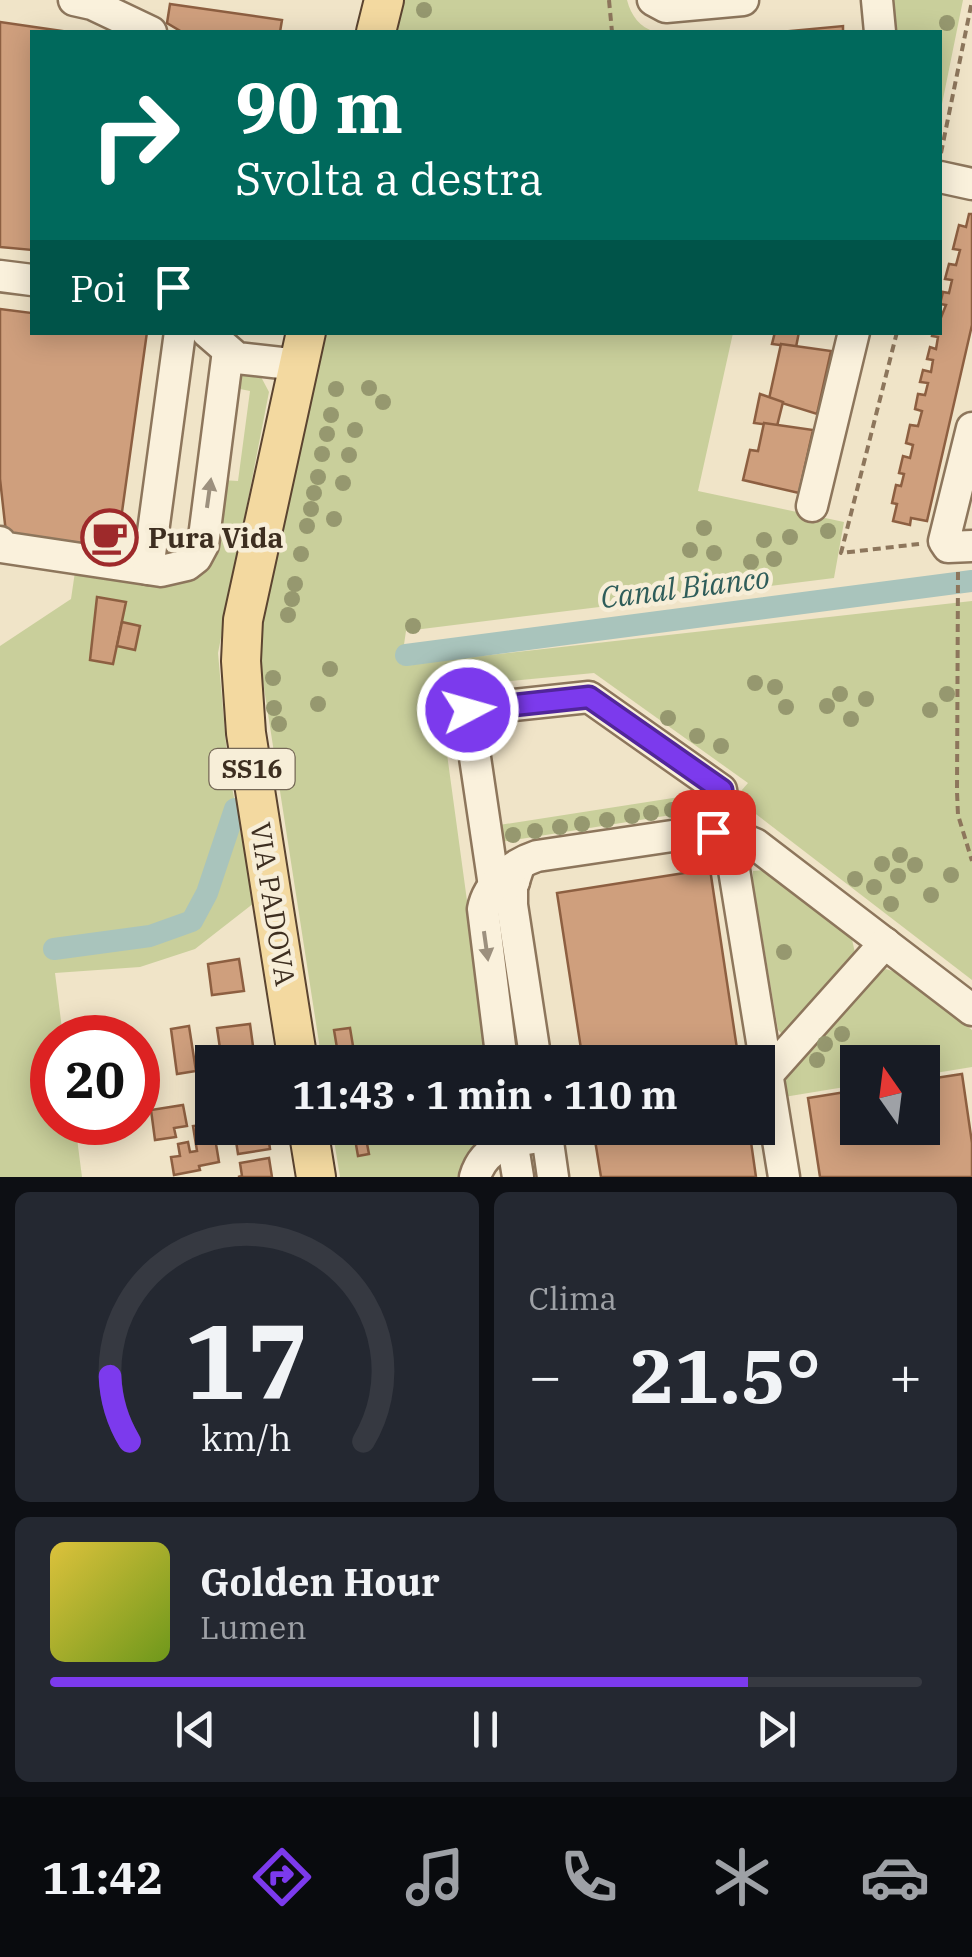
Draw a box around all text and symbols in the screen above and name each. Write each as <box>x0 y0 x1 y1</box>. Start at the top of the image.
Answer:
text: 90 m <box>235 61 403 152</box>
icon: right <box>70 70 200 200</box>
text: Svolta a destra <box>235 149 543 207</box>
icon: arrive <box>146 260 201 315</box>
text: Poi <box>70 263 126 312</box>
one-way arrow <box>202 477 218 508</box>
cafe icon: Pura Vida <box>79 508 139 568</box>
place label: Pura Vida <box>148 519 283 556</box>
water label: Canal Bianco <box>598 557 772 616</box>
position arrow <box>416 658 520 762</box>
road number: SS16 <box>210 749 294 789</box>
pin <box>671 790 756 875</box>
icon: arrive <box>686 805 741 860</box>
street label: VIA PADOVA <box>242 819 305 988</box>
one-way arrow <box>479 930 495 962</box>
speed limit sign: 20 <box>30 1015 160 1145</box>
north arrow <box>840 1045 940 1145</box>
map controls <box>840 1045 940 1145</box>
text: 11:43 · 1 min · 110 m <box>292 1070 678 1119</box>
text: Clima <box>529 1277 617 1319</box>
text: 17 <box>184 1292 309 1428</box>
text: 21.5° <box>630 1326 821 1424</box>
text: − <box>529 1340 562 1411</box>
text: + <box>889 1340 922 1411</box>
text: km/h <box>202 1414 292 1461</box>
text: Golden Hour <box>200 1557 440 1606</box>
text: Lumen <box>200 1606 307 1648</box>
icon: previous <box>168 1702 223 1757</box>
icon: pause <box>458 1702 513 1757</box>
icon: next <box>749 1702 804 1757</box>
icon: directions <box>247 1842 317 1912</box>
icon: music <box>400 1842 470 1912</box>
icon: phone <box>554 1842 624 1912</box>
icon: climate <box>707 1842 777 1912</box>
icon: car <box>860 1842 930 1912</box>
text: 11:42 <box>42 1848 163 1906</box>

